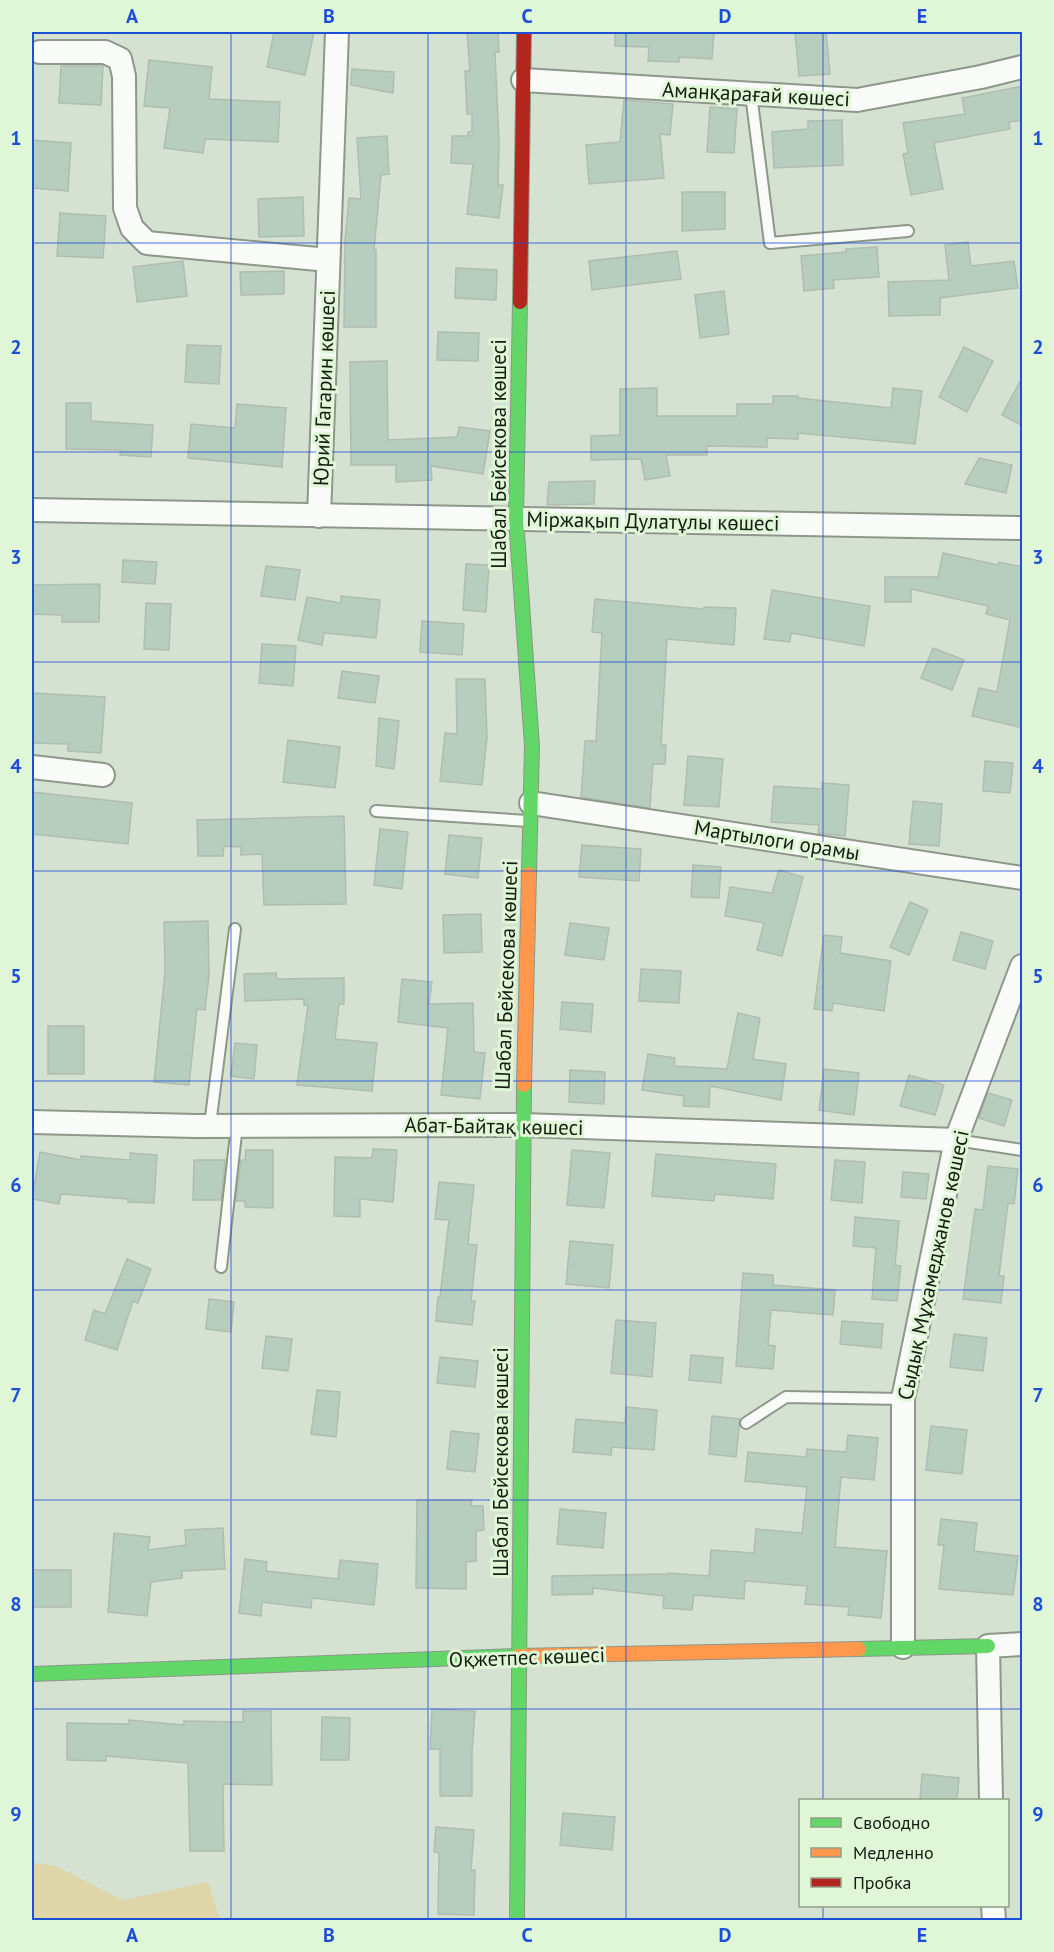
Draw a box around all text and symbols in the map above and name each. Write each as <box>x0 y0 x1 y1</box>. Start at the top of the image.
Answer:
text: A <box>126 3 139 29</box>
text: B <box>323 3 335 29</box>
text: C <box>521 3 533 29</box>
text: D <box>719 3 732 29</box>
text: E <box>917 3 927 29</box>
street label: Аманқарағай көшесі <box>661 76 851 112</box>
text: 1 <box>10 125 22 151</box>
text: 1 <box>1032 125 1044 151</box>
street label: Юрий Гагарин көшесі <box>307 290 341 486</box>
text: 2 <box>10 334 22 360</box>
text: 2 <box>1032 334 1044 360</box>
street label: Шабал Бейсекова көшесі <box>485 339 512 569</box>
street label: Міржақып Дулатұлы көшесі <box>526 505 780 537</box>
text: 3 <box>10 544 22 570</box>
text: 3 <box>1032 544 1044 570</box>
text: 4 <box>10 753 22 779</box>
text: 4 <box>1032 753 1044 779</box>
street label: Мартылоги орамы <box>692 814 862 866</box>
street label: Шабал Бейсекова көшесі <box>489 860 523 1090</box>
text: 5 <box>10 963 22 989</box>
text: 5 <box>1032 963 1044 989</box>
street label: Абат-Байтақ көшесі <box>404 1111 584 1141</box>
street label: Сыдық Мұхамеджанов көшесі <box>891 1127 975 1403</box>
text: 6 <box>10 1172 22 1198</box>
text: 6 <box>1032 1172 1044 1198</box>
street label: Шабал Бейсекова көшесі <box>487 1347 514 1577</box>
text: 7 <box>10 1382 22 1408</box>
text: 7 <box>1032 1382 1044 1408</box>
text: 8 <box>10 1591 22 1617</box>
text: 8 <box>1032 1591 1044 1617</box>
street label: Оқжетпес көшесі <box>448 1641 606 1673</box>
legend <box>799 1799 1009 1907</box>
text: 9 <box>10 1801 22 1827</box>
text: 9 <box>1032 1801 1044 1827</box>
text: Свободно <box>853 1811 930 1834</box>
text: Медленно <box>853 1841 934 1864</box>
text: Пробка <box>853 1871 911 1894</box>
text: A <box>126 1922 139 1948</box>
text: B <box>323 1922 335 1948</box>
text: C <box>521 1922 533 1948</box>
text: D <box>719 1922 732 1948</box>
text: E <box>917 1922 927 1948</box>

